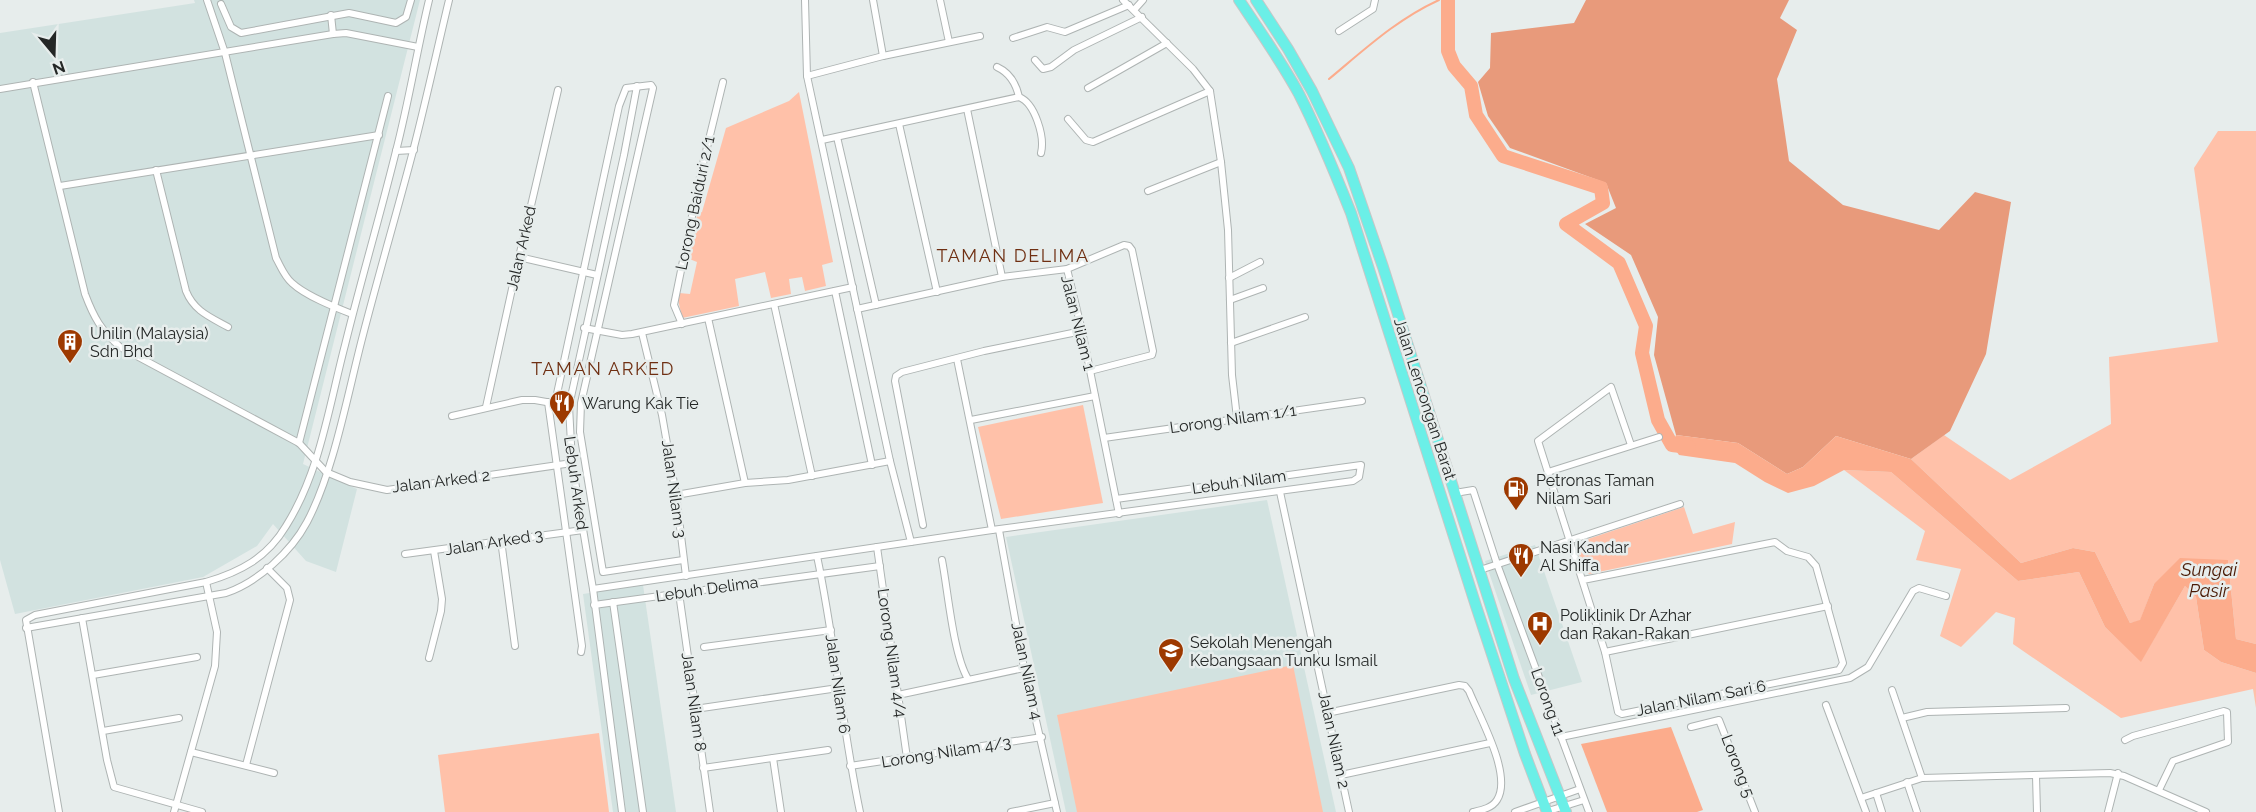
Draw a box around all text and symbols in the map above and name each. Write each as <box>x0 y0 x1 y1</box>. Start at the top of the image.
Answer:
north arrow <box>24 24 84 84</box>
text: N <box>50 57 68 79</box>
street label: Lorong Baiduri 2/1 <box>671 134 719 272</box>
street label: Jalan Arked <box>502 204 540 292</box>
district label: TAMAN DELIMA <box>936 245 1090 266</box>
street label: Jalan Nilam 1 <box>1057 273 1099 373</box>
street label: Jalan Lencongan Barat <box>1390 316 1460 483</box>
place label: Unilin (Malaysia) Sdn Bhd <box>90 324 209 361</box>
building icon: Unilin (Malaysia) Sdn Bhd <box>55 327 85 365</box>
district label: TAMAN ARKED <box>531 358 675 379</box>
restaurant icon: Warung Kak Tie <box>547 388 577 426</box>
place label: Warung Kak Tie <box>582 394 699 413</box>
street label: Lorong Nilam 1/1 <box>1169 401 1298 437</box>
street label: Lebuh Arked <box>560 435 592 531</box>
street label: Jalan Nilam 3 <box>658 439 690 539</box>
street label: Jalan Arked 2 <box>391 466 491 496</box>
street label: Lebuh Nilam <box>1191 466 1287 498</box>
place label: Petronas Taman Nilam Sari <box>1536 471 1654 508</box>
fuel station icon: Petronas Taman Nilam Sari <box>1501 474 1531 512</box>
street label: Jalan Arked 3 <box>444 525 544 559</box>
place label: Nasi Kandar Al Shiffa <box>1540 538 1629 575</box>
restaurant icon: Nasi Kandar Al Shiffa <box>1506 541 1536 579</box>
water label: Sungai Pasir <box>2180 559 2238 601</box>
street label: Lebuh Delima <box>654 572 760 606</box>
street label: Lorong Nilam 4/4 <box>874 587 911 719</box>
place label: Poliklinik Dr Azhar dan Rakan-Rakan <box>1560 606 1692 643</box>
hospital icon: Poliklinik Dr Azhar dan Rakan-Rakan <box>1525 609 1555 647</box>
street label: Jalan Nilam 4 <box>1007 621 1047 722</box>
street label: Jalan Nilam 6 <box>822 633 854 735</box>
place label: Sekolah Menengah Kebangsaan Tunku Ismail <box>1190 633 1378 670</box>
school or university icon: Sekolah Menengah Kebangsaan Tunku Ismail <box>1156 636 1186 674</box>
street label: Jalan Nilam 8 <box>678 651 710 753</box>
street label: Lorong 11 <box>1527 666 1569 739</box>
street label: Jalan Nilam Sari 6 <box>1635 676 1767 720</box>
street label: Jalan Nilam 2 <box>1314 690 1354 790</box>
street label: Lorong Nilam 4/3 <box>880 732 1012 772</box>
street label: Lorong 5 <box>1717 732 1759 800</box>

